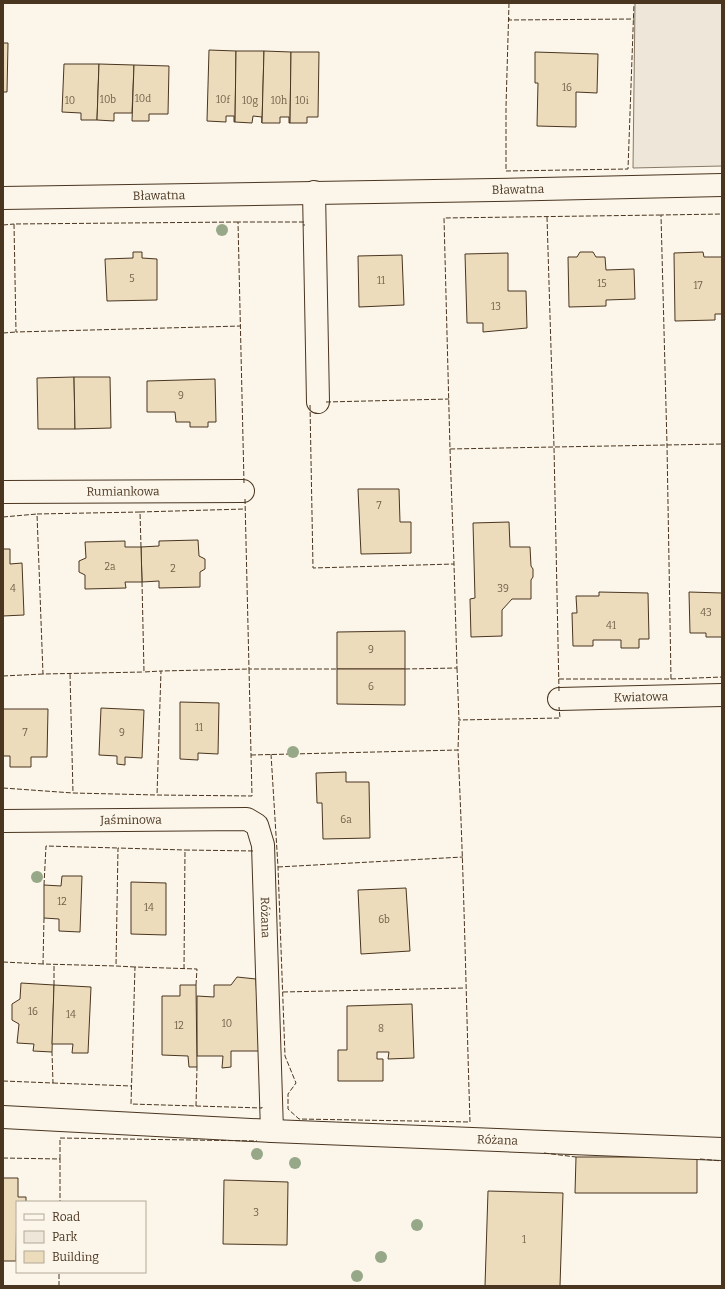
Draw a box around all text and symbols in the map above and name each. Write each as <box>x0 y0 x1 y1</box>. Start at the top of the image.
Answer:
house number: 16 <box>562 82 572 94</box>
house number: 10d <box>135 93 151 105</box>
house number: 10b <box>100 94 116 106</box>
house number: 10f <box>216 94 231 106</box>
house number: 10 <box>65 95 75 107</box>
house number: 10g <box>242 95 258 107</box>
house number: 10h <box>271 95 288 107</box>
house number: 10i <box>295 95 309 107</box>
street label: Bławatna <box>492 182 545 197</box>
street label: Bławatna <box>133 188 186 203</box>
house number: 5 <box>129 273 135 285</box>
house number: 11 <box>377 275 385 287</box>
house number: 15 <box>597 278 607 290</box>
house number: 17 <box>694 280 702 292</box>
house number: 13 <box>491 301 501 313</box>
house number: 9 <box>178 390 184 402</box>
street label: Rumiankowa <box>86 484 160 499</box>
house number: 7 <box>376 500 382 512</box>
house number: 2a <box>105 561 116 573</box>
house number: 2 <box>170 563 176 575</box>
house number: 4 <box>10 583 16 595</box>
house number: 39 <box>497 583 509 595</box>
house number: 43 <box>700 607 712 619</box>
house number: 41 <box>606 620 616 632</box>
house number: 9 <box>368 644 374 656</box>
house number: 6 <box>368 681 374 693</box>
street label: Kwiatowa <box>614 689 669 705</box>
house number: 11 <box>195 722 203 734</box>
house number: 7 <box>22 727 28 739</box>
house number: 9 <box>119 727 125 739</box>
street label: Jaśminowa <box>99 813 162 827</box>
house number: 6a <box>340 814 352 826</box>
house number: 12 <box>57 896 67 908</box>
street label: Różana <box>258 897 273 939</box>
house number: 14 <box>144 902 154 914</box>
house number: 6b <box>378 914 390 926</box>
house number: 16 <box>28 1006 38 1018</box>
house number: 14 <box>66 1009 76 1021</box>
house number: 10 <box>222 1018 232 1030</box>
house number: 12 <box>174 1020 184 1032</box>
house number: 8 <box>378 1023 384 1035</box>
street label: Różana <box>477 1132 519 1148</box>
legend <box>16 1201 146 1273</box>
house number: 3 <box>253 1207 259 1219</box>
text: Road <box>52 1210 80 1224</box>
text: Park <box>52 1230 78 1244</box>
house number: 1 <box>522 1234 526 1246</box>
text: Building <box>52 1250 99 1264</box>

